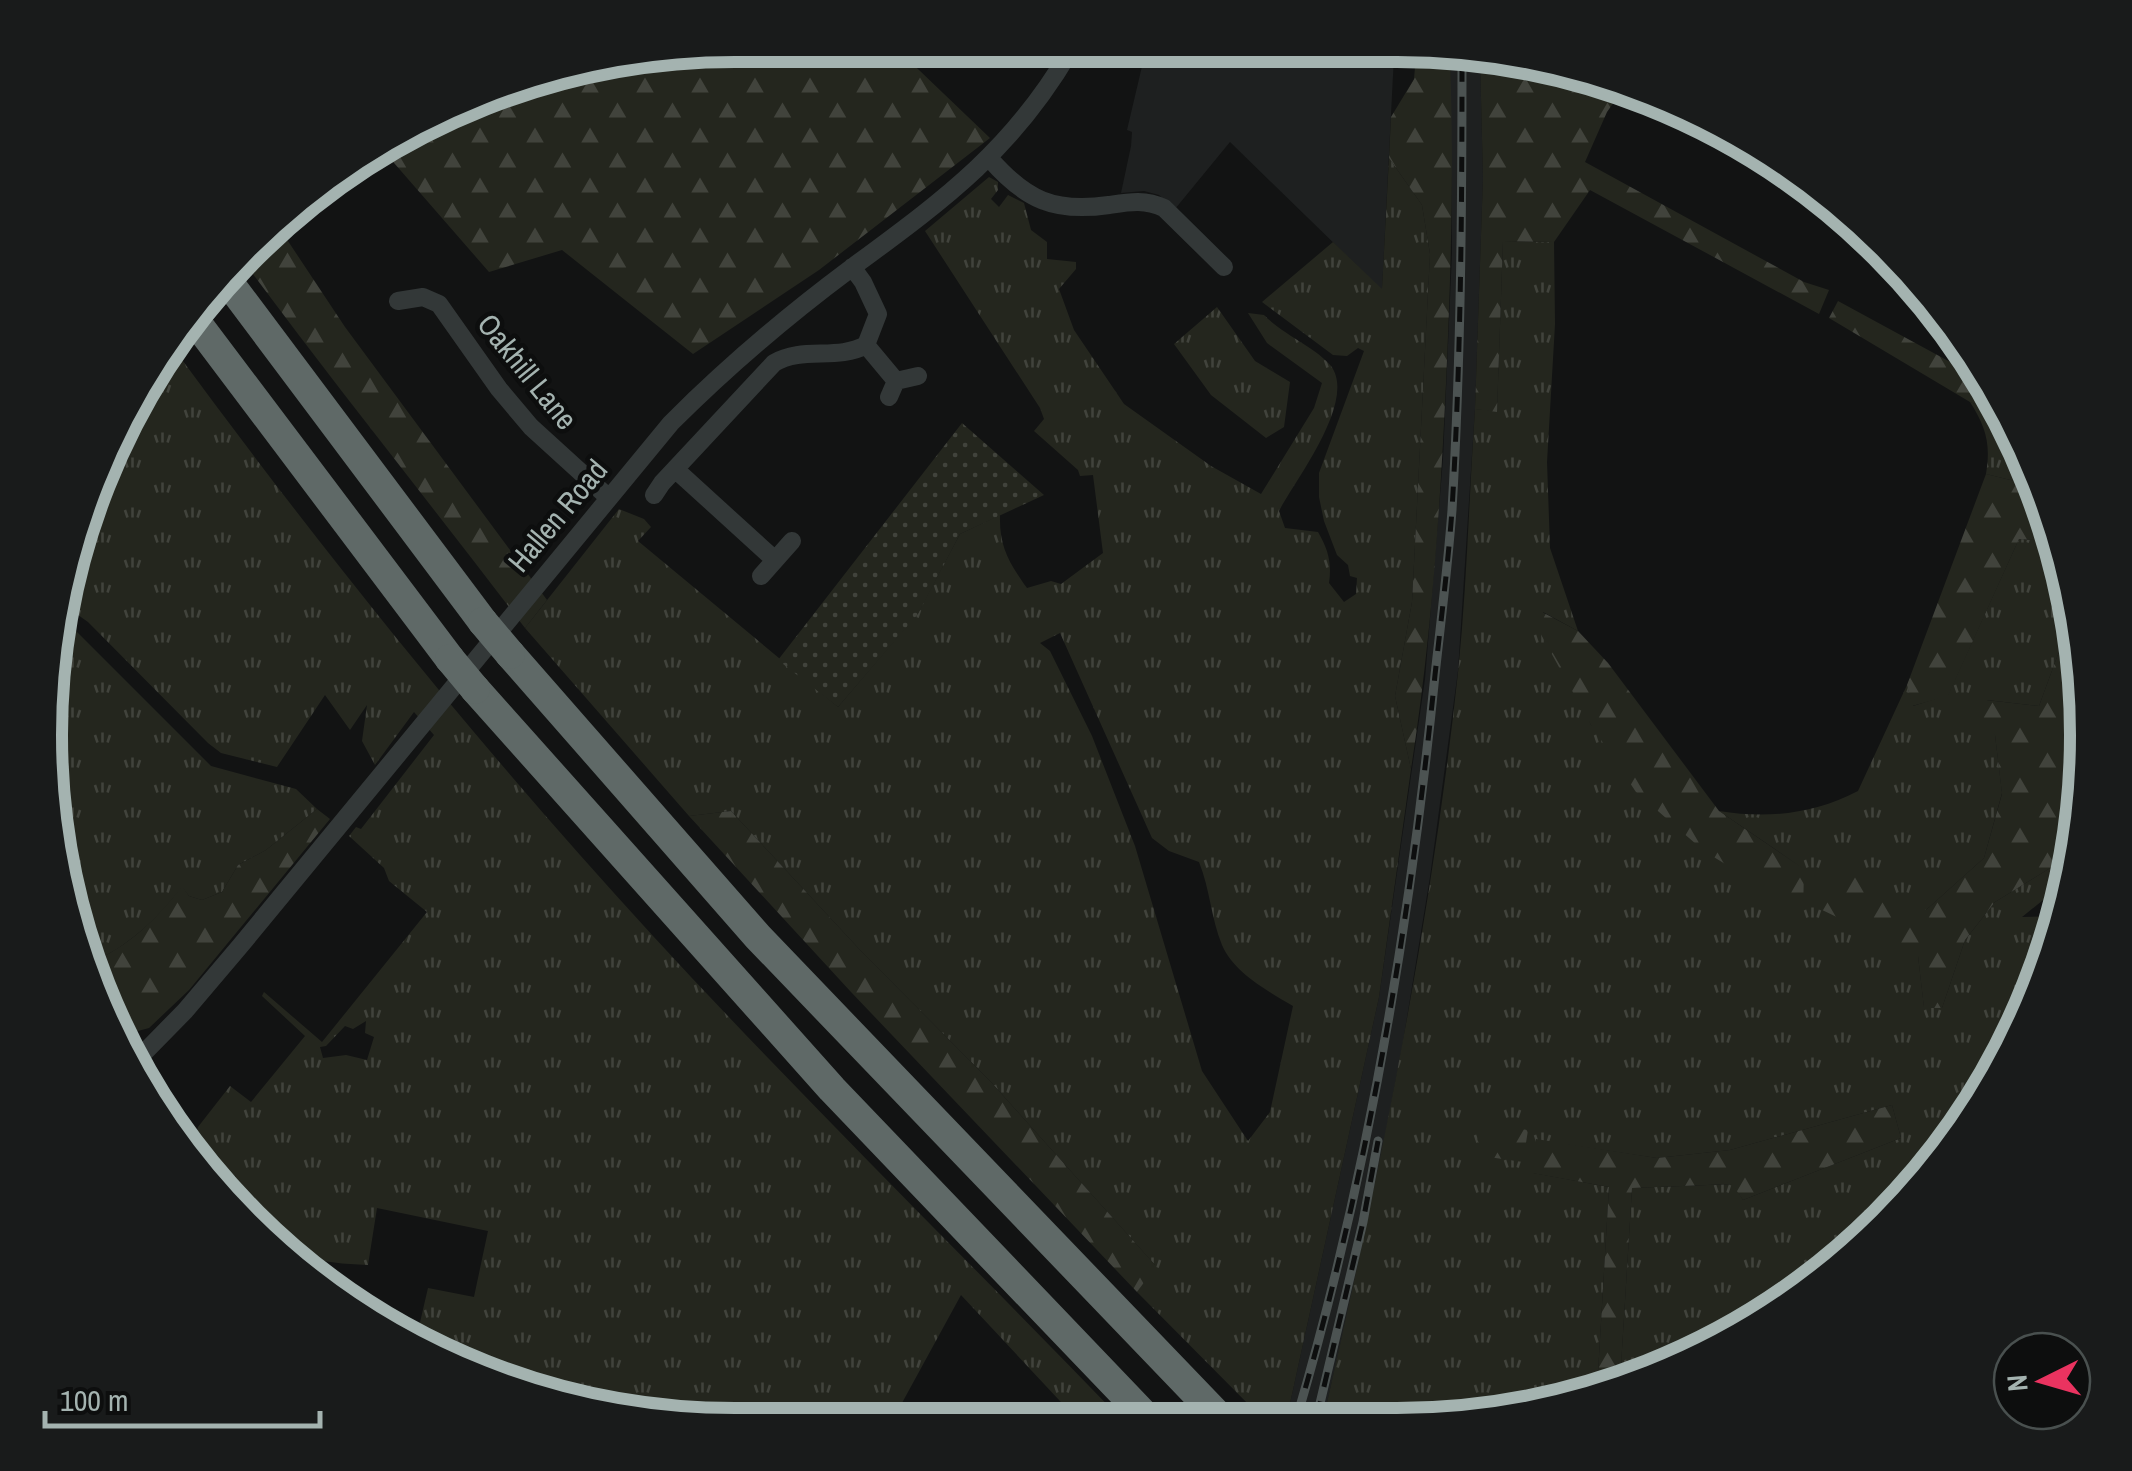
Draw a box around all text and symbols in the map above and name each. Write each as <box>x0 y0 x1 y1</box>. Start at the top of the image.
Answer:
street label: Oakhill Lane <box>469 305 587 438</box>
street label: Hallen Road <box>498 451 616 580</box>
north arrow <box>1992 1331 2092 1431</box>
scale bar <box>45 1366 320 1428</box>
text: N <box>1997 1373 2037 1393</box>
text: 100 m <box>60 1380 128 1420</box>

